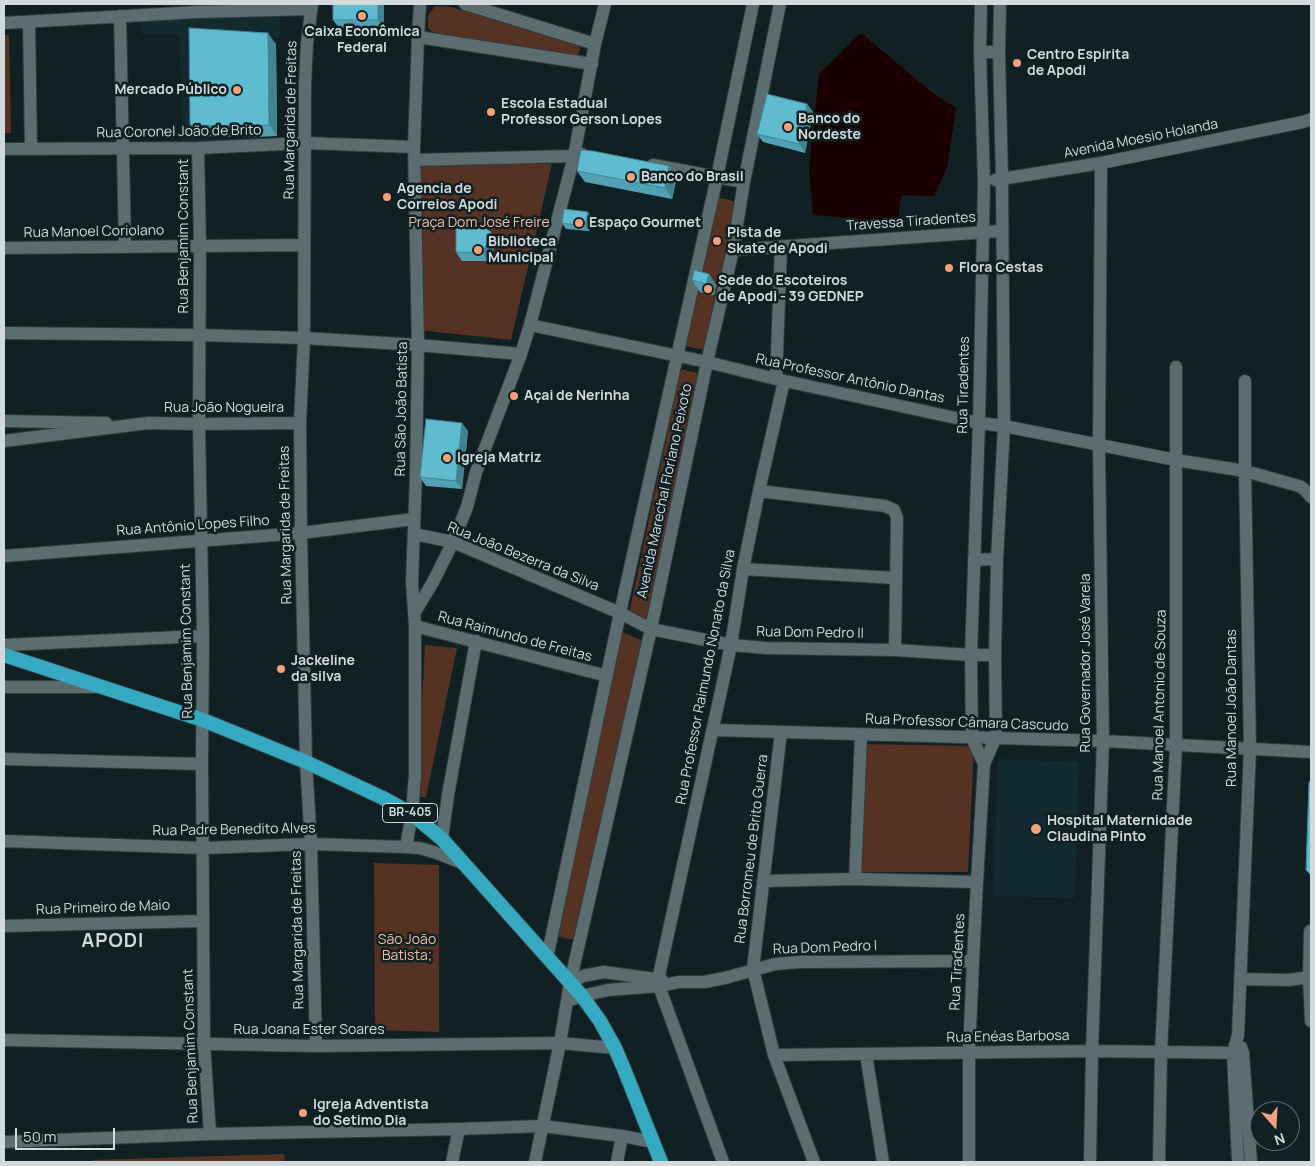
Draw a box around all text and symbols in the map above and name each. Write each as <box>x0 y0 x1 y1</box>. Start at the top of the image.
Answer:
marker: Caixa Econômica Federal <box>356 10 368 22</box>
place label: Caixa Econômica Federal <box>304 24 420 56</box>
street label: Rua Margarida de Freitas <box>281 41 301 199</box>
place label: Centro Espirita de Apodi <box>1027 47 1129 80</box>
marker: Centro Espirita de Apodi <box>1011 57 1023 69</box>
place label: Mercado Público <box>114 82 227 98</box>
marker: Mercado Público <box>231 84 243 96</box>
place label: Escola Estadual Professor Gerson Lopes <box>501 96 662 128</box>
marker: Escola Estadual Professor Gerson Lopes <box>485 106 497 118</box>
place label: Banco do Nordeste <box>798 111 861 144</box>
street label: Avenida Moesio Holanda <box>1062 116 1220 162</box>
marker: Banco do Nordeste <box>782 121 794 133</box>
street label: Rua Coronel João de Brito <box>96 122 262 142</box>
street label: Rua Benjamim Constant <box>176 159 192 313</box>
place label: Banco do Brasil <box>641 169 744 185</box>
marker: Banco do Brasil <box>625 171 637 183</box>
place label: Agencia de Correios Apodi <box>397 181 497 213</box>
marker: Agencia de Correios Apodi <box>381 191 393 203</box>
street label: Travessa Tiradentes <box>846 209 976 235</box>
park label: Praça Dom José Freire <box>408 215 550 231</box>
place label: Espaço Gourmet <box>589 215 701 231</box>
marker: Espaço Gourmet <box>573 217 585 229</box>
street label: Rua Manoel Coriolano <box>24 222 164 242</box>
place label: Pista de Skate de Apodi <box>727 225 828 258</box>
place label: Biblioteca Municipal <box>488 234 556 266</box>
marker: Pista de Skate de Apodi <box>711 235 723 247</box>
marker: Biblioteca Municipal <box>472 244 484 256</box>
place label: Flora Cestas <box>959 260 1043 276</box>
marker: Flora Cestas <box>943 262 955 274</box>
place label: Sede do Escoteiros de Apodi - 39 GEDNEP <box>718 273 864 306</box>
marker: Sede do Escoteiros de Apodi - 39 GEDNEP <box>702 283 714 295</box>
street label: Rua Tiradentes <box>955 336 973 434</box>
street label: Rua São João Batista <box>392 341 412 477</box>
street label: Rua Professor Antônio Dantas <box>754 351 946 407</box>
street label: Avenida Marechal Floriano Peixoto <box>634 382 696 600</box>
place label: Açai de Nerinha <box>524 388 630 404</box>
marker: Açai de Nerinha <box>508 390 520 402</box>
street label: Rua João Nogueira <box>164 400 284 416</box>
street label: Rua Margarida de Freitas <box>276 446 296 604</box>
place label: Igreja Matriz <box>457 450 541 466</box>
marker: Igreja Matriz <box>441 452 453 464</box>
street label: Rua Antônio Lopes Filho <box>116 512 270 540</box>
street label: Rua João Bezerra da Silva <box>445 519 601 595</box>
street label: Rua Professor Raimundo Nonato da Silva <box>673 548 739 806</box>
street label: Rua Benjamim Constant <box>177 563 197 719</box>
street label: Rua Governador José Varela <box>1078 574 1094 752</box>
street label: Rua Raimundo de Freitas <box>436 608 594 666</box>
street label: Rua Manoel Antonio de Souza <box>1150 609 1170 801</box>
street label: Rua Dom Pedro II <box>756 624 864 642</box>
street label: Rua Manoel João Dantas <box>1224 629 1240 787</box>
place label: Jackeline da silva <box>291 653 355 686</box>
marker: Jackeline da silva <box>275 663 287 675</box>
street label: Rua Professor Câmara Cascudo <box>865 711 1069 735</box>
street label: Rua Borromeu de Brito Guerra <box>732 753 772 945</box>
road number: BR-405 <box>382 804 438 822</box>
place label: Hospital Maternidade Claudina Pinto <box>1047 813 1193 846</box>
street label: Rua Padre Benedito Alves <box>152 820 316 840</box>
marker: Hospital Maternidade Claudina Pinto <box>1029 822 1043 836</box>
street label: Rua Margarida de Freitas <box>288 851 308 1009</box>
street label: Rua Primeiro de Maio <box>36 897 170 919</box>
street label: Rua Tiradentes <box>947 913 969 1011</box>
district label: APODI <box>81 931 145 953</box>
park label: São João Batista; <box>378 932 436 964</box>
street label: Rua Dom Pedro I <box>773 938 877 958</box>
street label: Rua Benjamim Constant <box>180 968 202 1124</box>
street label: Rua Joana Ester Soares <box>234 1022 384 1038</box>
street label: Rua Enéas Barbosa <box>946 1028 1070 1046</box>
place label: Igreja Adventista do Setimo Dia <box>313 1097 428 1130</box>
north arrow <box>1250 1101 1300 1151</box>
marker: Igreja Adventista do Setimo Dia <box>297 1107 309 1119</box>
scale bar <box>18 1118 118 1150</box>
text: 50 m <box>23 1126 57 1147</box>
text: N <box>1272 1129 1288 1150</box>

